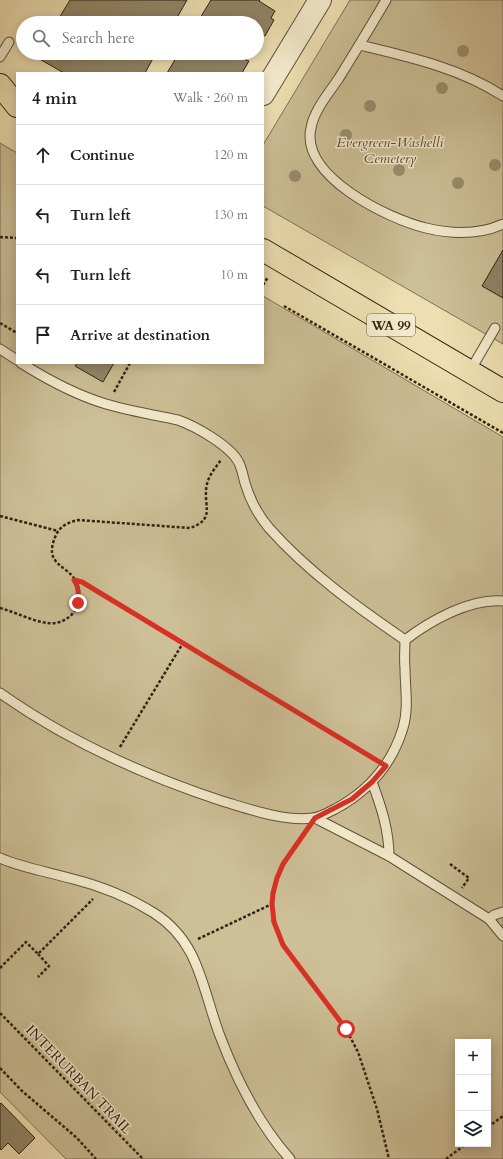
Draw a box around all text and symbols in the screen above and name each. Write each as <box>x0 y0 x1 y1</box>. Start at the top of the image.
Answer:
search box <box>16 16 264 60</box>
icon: search <box>30 27 52 49</box>
text: Search here <box>62 28 135 48</box>
text: 4 min <box>32 87 77 110</box>
text: Walk · 260 m <box>173 89 248 107</box>
park label: Evergreen-Washelli Cemetery <box>337 133 444 168</box>
icon: ahead <box>32 144 54 166</box>
text: Continue <box>70 145 135 165</box>
text: 120 m <box>214 146 248 164</box>
icon: left <box>32 204 54 226</box>
text: Turn left <box>70 205 131 225</box>
text: 130 m <box>214 206 248 224</box>
icon: left <box>32 264 54 286</box>
text: Turn left <box>70 265 131 285</box>
text: 10 m <box>220 266 248 284</box>
road number: WA 99 <box>367 314 415 336</box>
icon: arrive <box>32 324 54 346</box>
text: Arrive at destination <box>70 325 210 345</box>
route end <box>69 594 87 612</box>
route start <box>337 1020 355 1038</box>
street label: INTERURBAN TRAIL <box>22 1021 136 1138</box>
map controls <box>455 1039 491 1147</box>
button: + <box>455 1039 491 1075</box>
button: − <box>455 1075 491 1111</box>
button: layers <box>455 1111 491 1147</box>

